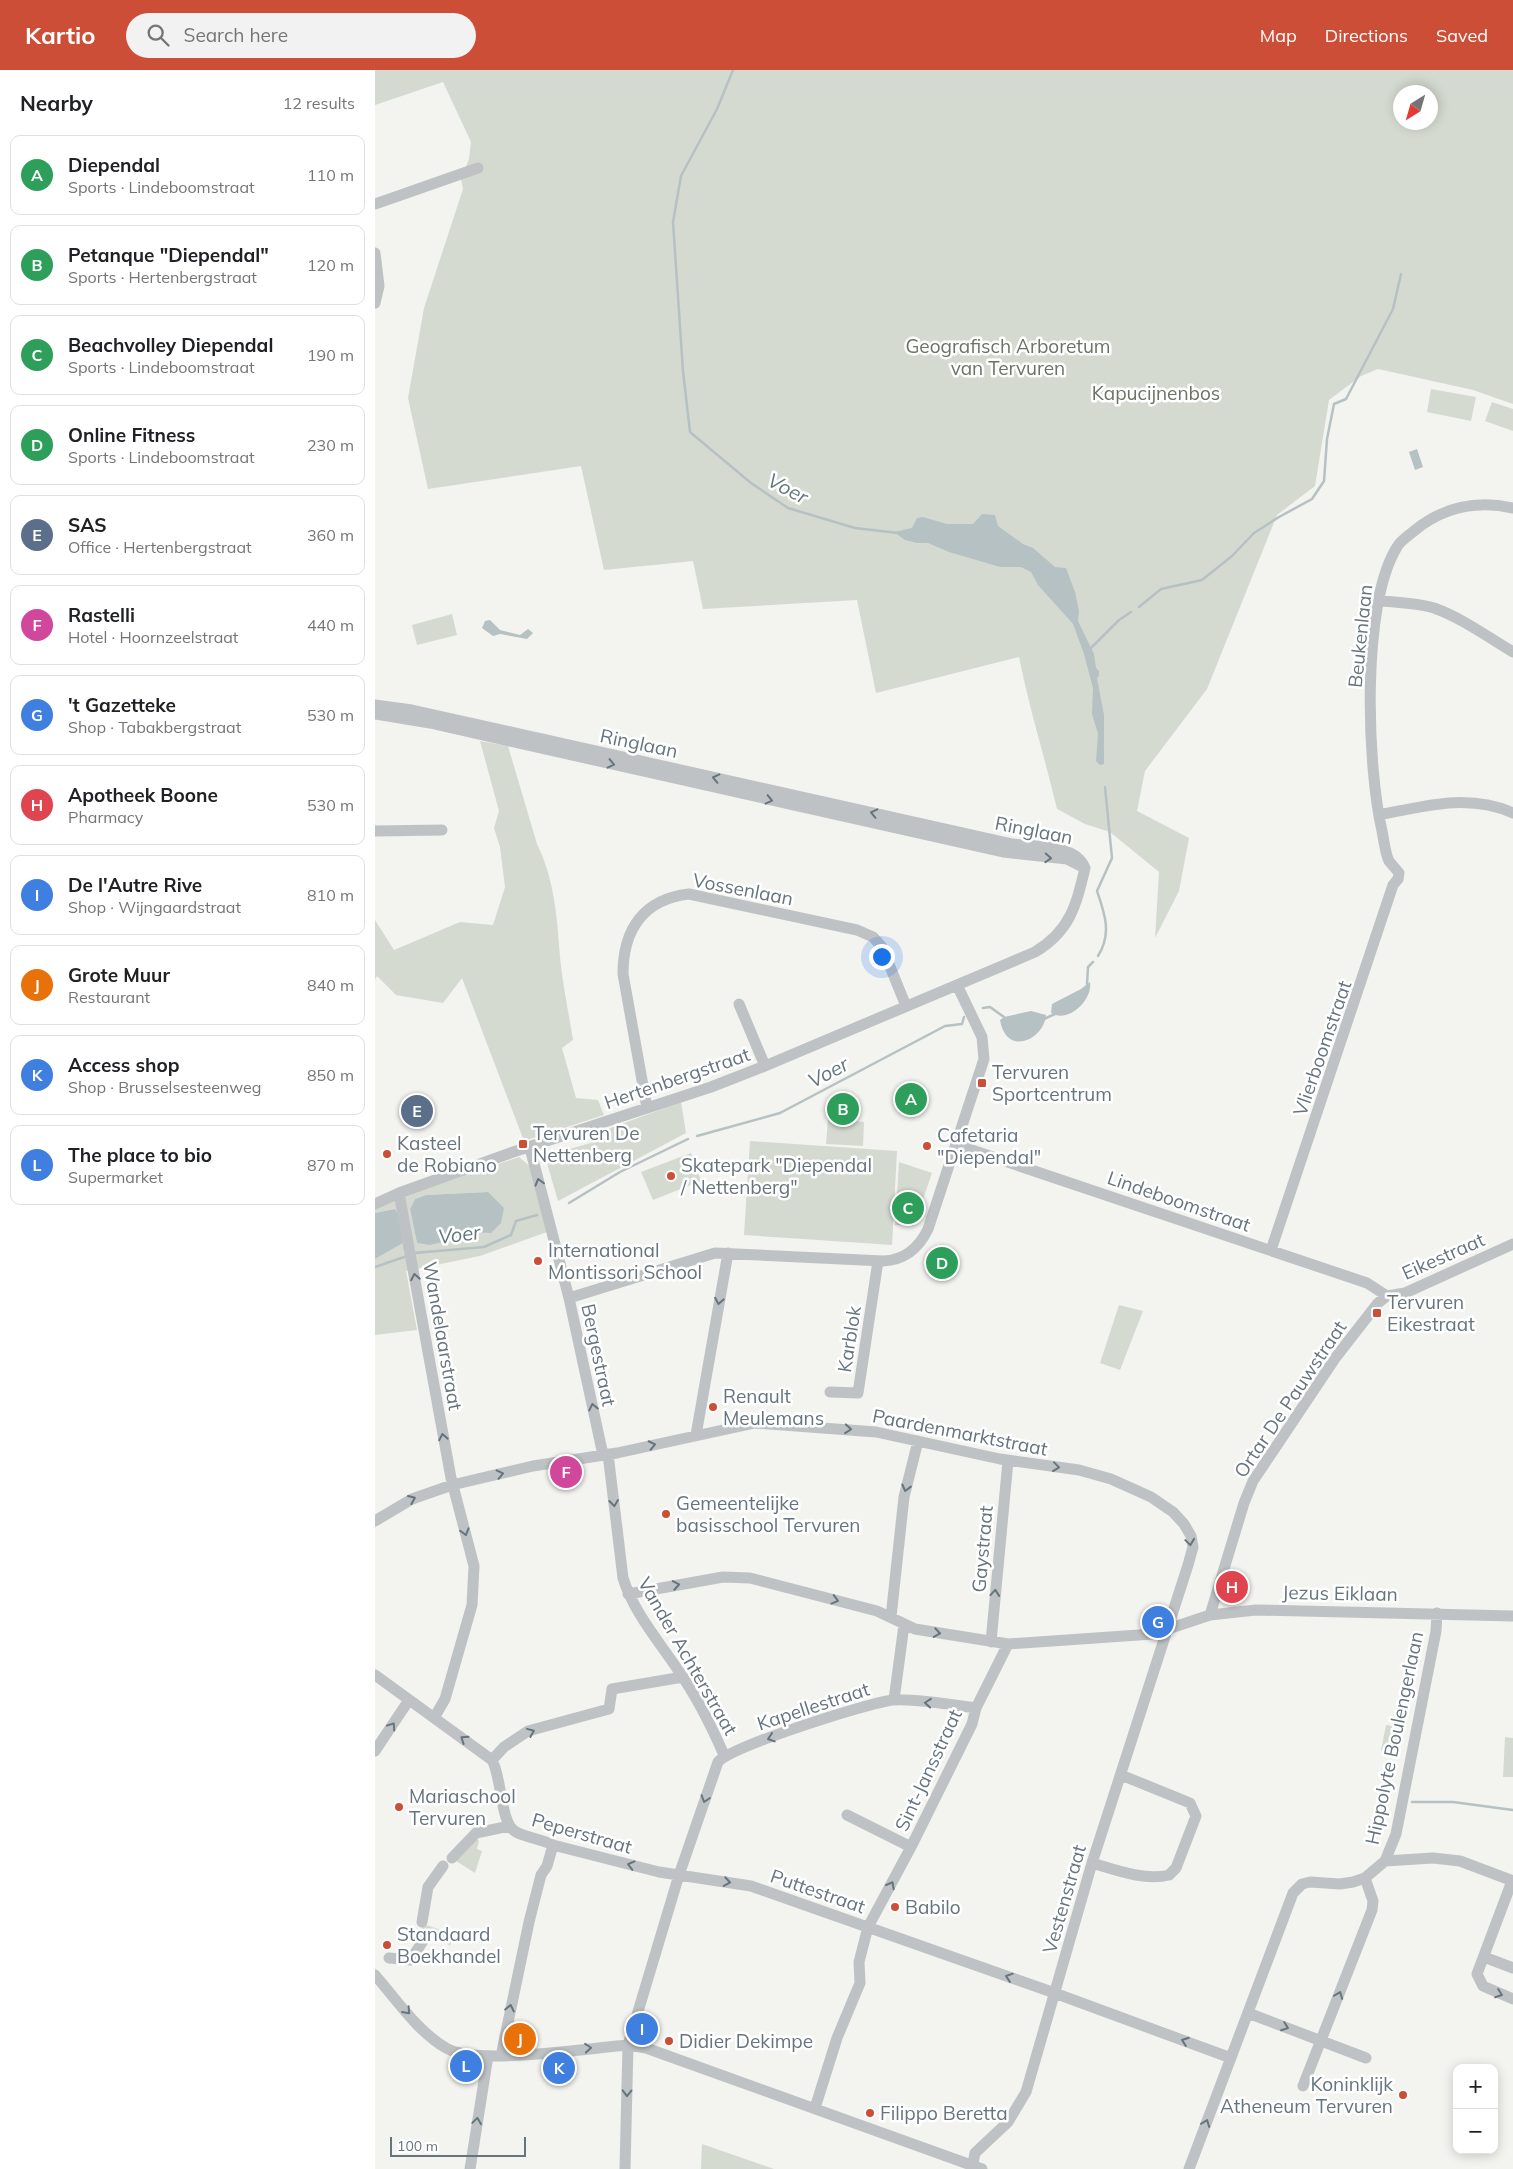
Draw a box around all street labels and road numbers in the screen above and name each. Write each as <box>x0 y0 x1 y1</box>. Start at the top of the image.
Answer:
street label: Beukenlaan <box>1343 583 1377 689</box>
street label: Ringlaan <box>598 723 680 763</box>
street label: Ringlaan <box>993 811 1075 849</box>
street label: Vossenlaan <box>691 868 795 910</box>
street label: Vlierboomstraat <box>1288 977 1357 1119</box>
street label: Hertenbergstraat <box>601 1042 753 1114</box>
street label: Lindeboomstraat <box>1104 1165 1254 1237</box>
street label: Eikestraat <box>1398 1227 1488 1285</box>
street label: Wandelaarstraat <box>418 1260 468 1413</box>
street label: Bergestraat <box>576 1302 622 1409</box>
street label: Karblok <box>832 1304 866 1374</box>
street label: Ortar De Pauwstraat <box>1229 1316 1352 1482</box>
street label: Paardenmarktstraat <box>870 1403 1050 1461</box>
street label: Gaystraat <box>966 1504 998 1594</box>
street label: Vander Achterstraat <box>633 1573 743 1740</box>
street label: Jezus Eiklaan <box>1282 1580 1398 1606</box>
street label: Hippolyte Boulengerlaan <box>1360 1629 1428 1847</box>
street label: Kapellestraat <box>754 1676 873 1735</box>
street label: Sint-Jansstraat <box>889 1705 967 1835</box>
street label: Peperstraat <box>529 1807 635 1859</box>
street label: Vestenstraat <box>1037 1841 1091 1956</box>
street label: Puttestraat <box>767 1864 869 1919</box>

